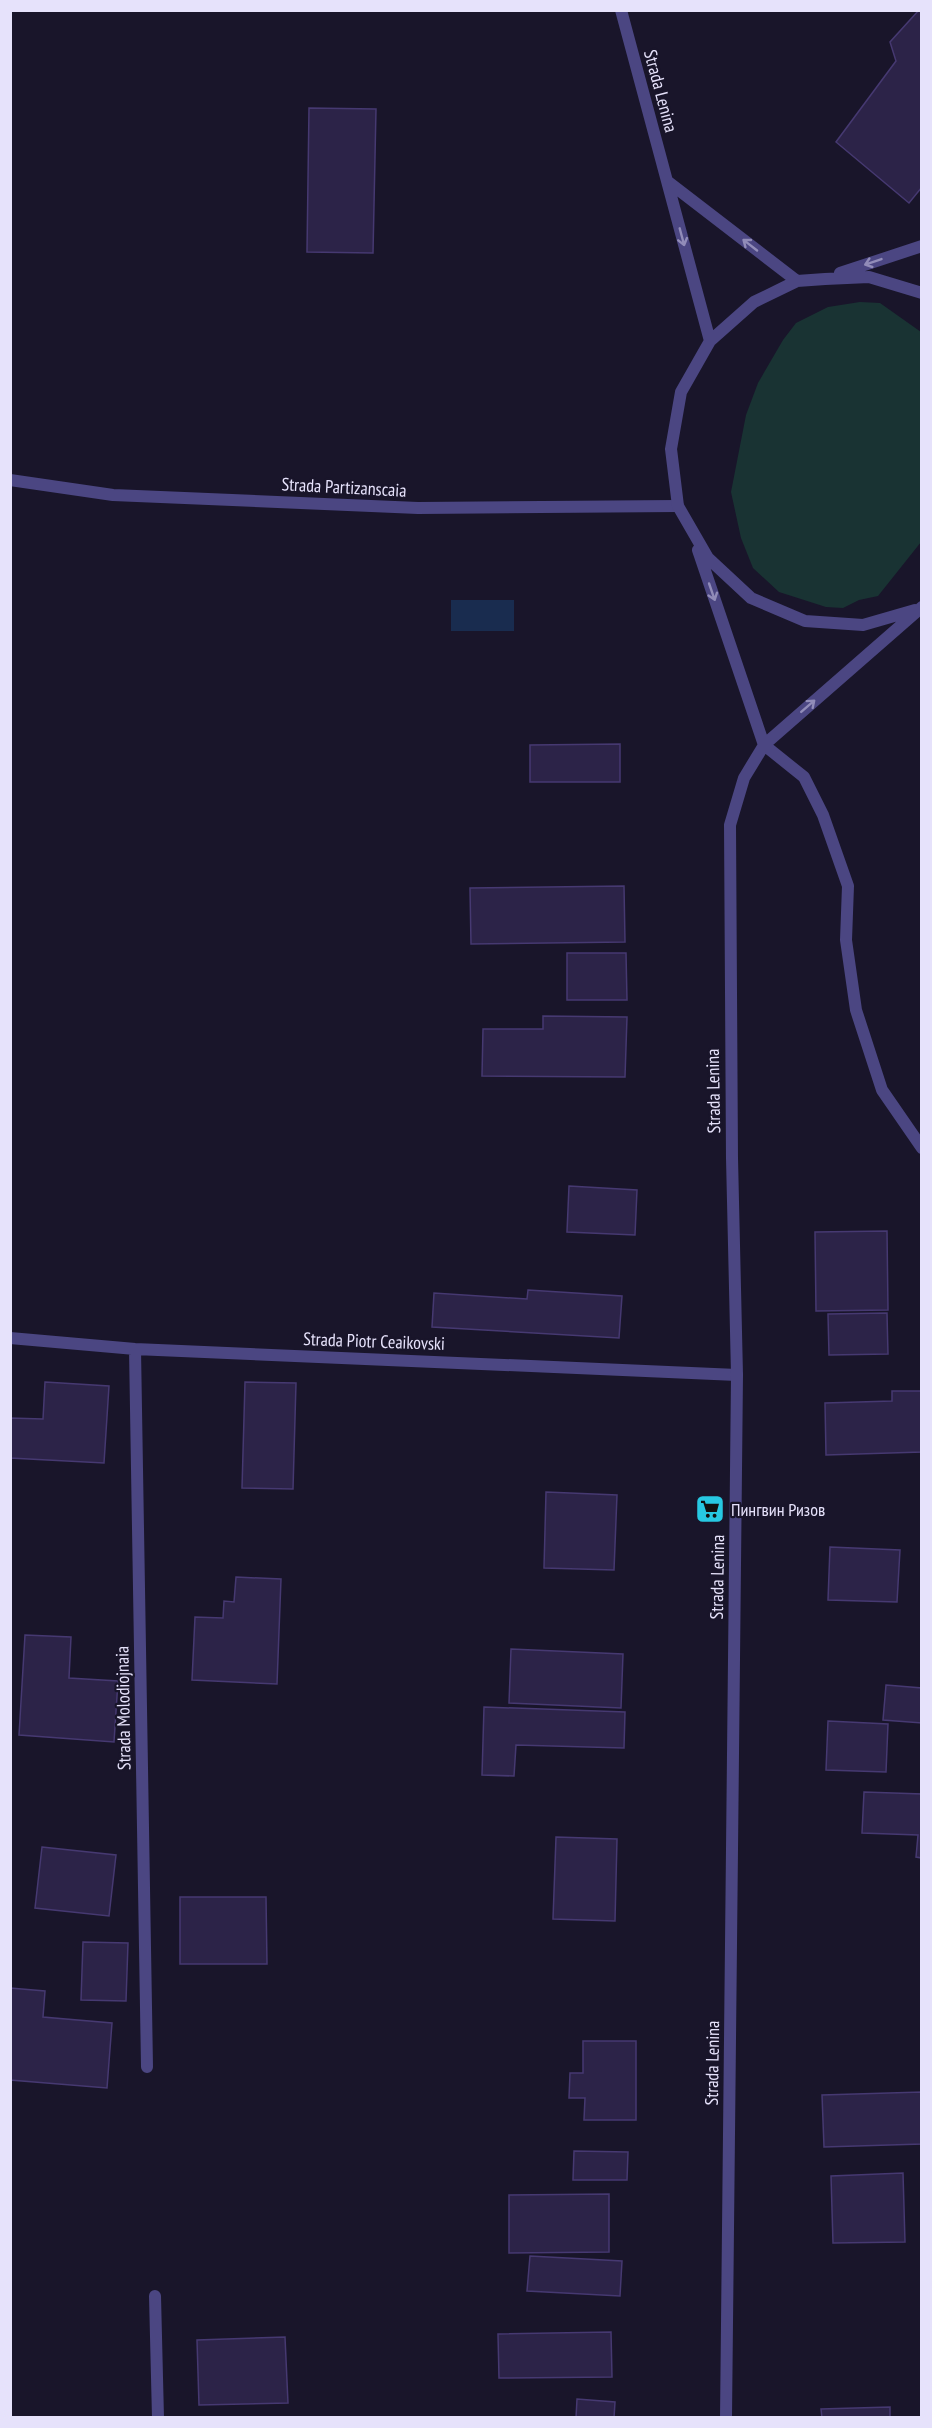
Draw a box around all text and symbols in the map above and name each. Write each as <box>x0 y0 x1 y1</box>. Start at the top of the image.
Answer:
street label: Strada Lenina <box>639 47 683 135</box>
one-way arrow <box>677 227 688 246</box>
one-way arrow <box>743 239 759 252</box>
one-way arrow <box>864 258 883 269</box>
street label: Strada Partizanscaia <box>281 472 407 502</box>
one-way arrow <box>708 582 719 601</box>
one-way arrow <box>800 699 815 713</box>
street label: Strada Lenina <box>701 1048 725 1134</box>
street label: Strada Piotr Ceaikovski <box>303 1327 445 1355</box>
supermarket icon: Пингвин Ризов <box>694 1493 726 1525</box>
place label: Пингвин Ризов <box>731 1498 825 1521</box>
street label: Strada Lenina <box>705 1534 729 1620</box>
street label: Strada Molodiojnaia <box>110 1646 136 1770</box>
street label: Strada Lenina <box>700 2020 724 2106</box>

